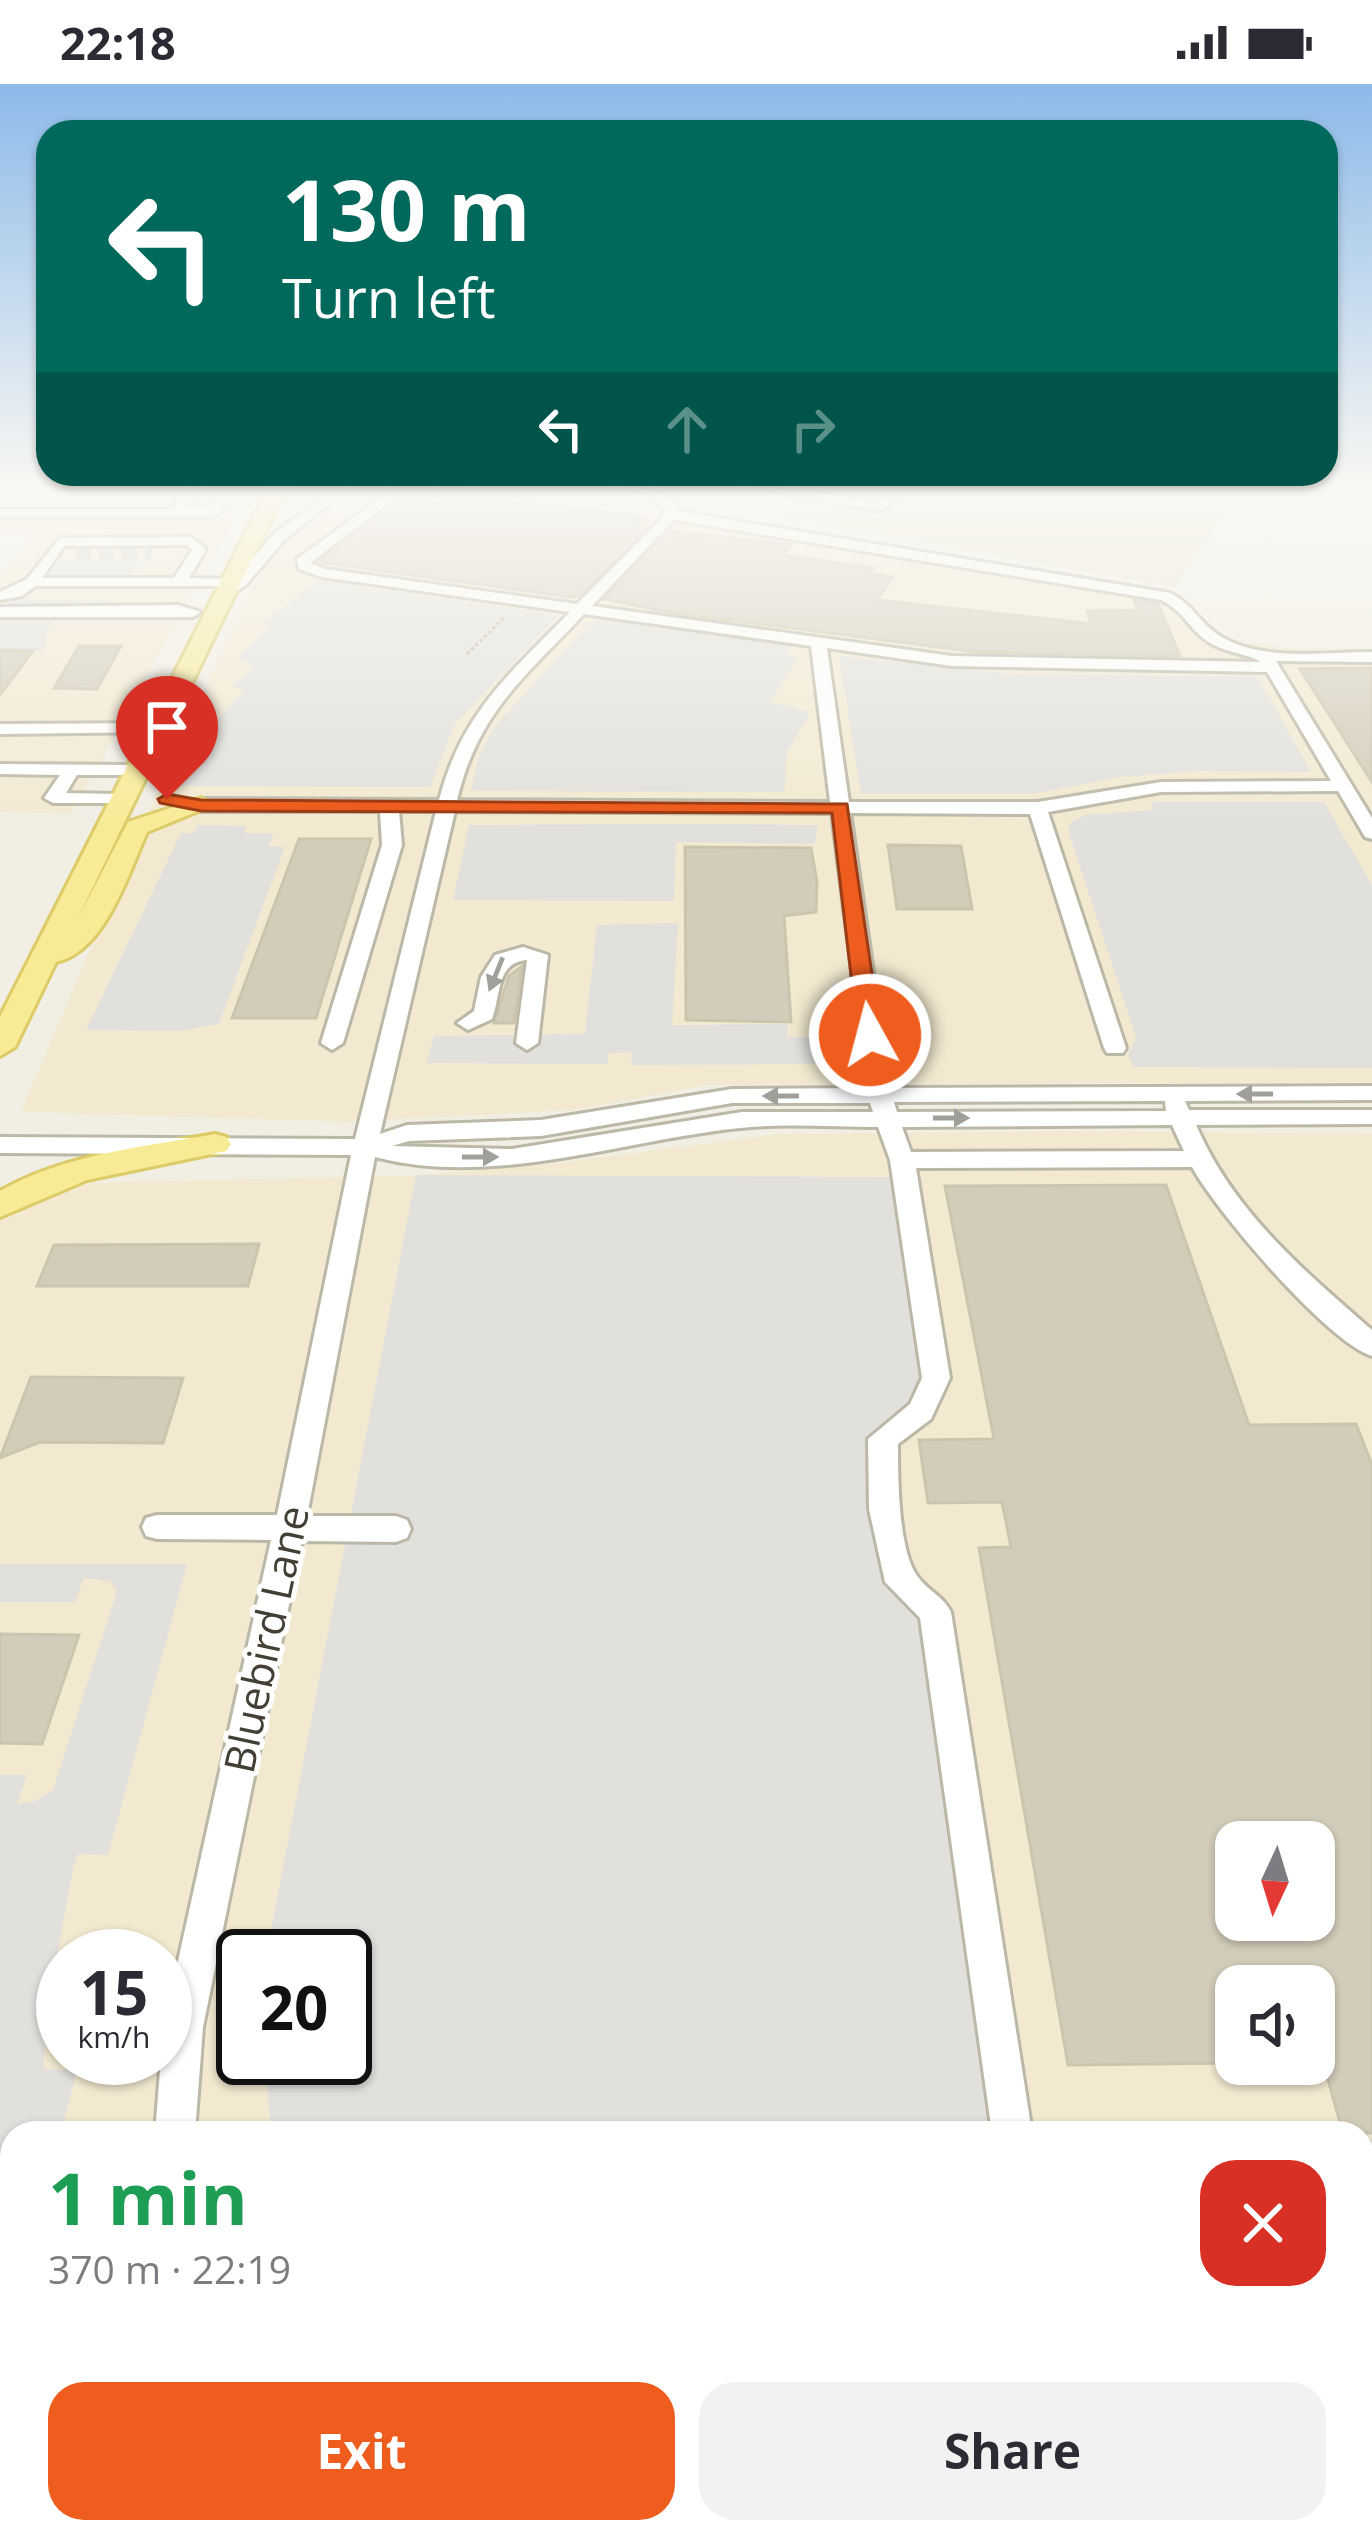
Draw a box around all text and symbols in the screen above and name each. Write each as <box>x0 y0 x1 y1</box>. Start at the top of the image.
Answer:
text: 22:18 <box>60 12 176 73</box>
text: 130 m <box>282 151 530 266</box>
icon: left <box>84 168 240 324</box>
text: Turn left <box>282 260 495 334</box>
icon: left <box>528 396 594 462</box>
icon: ahead <box>654 396 720 462</box>
icon: right <box>780 396 846 462</box>
pin <box>116 676 218 799</box>
icon: arrive <box>134 694 200 760</box>
one-way arrow <box>486 956 505 992</box>
position arrow <box>807 972 933 1098</box>
one-way arrow <box>1235 1084 1273 1104</box>
one-way arrow <box>761 1086 799 1106</box>
one-way arrow <box>933 1109 971 1128</box>
one-way arrow <box>462 1147 500 1167</box>
street label: Bluebird Lane <box>209 1500 321 1778</box>
north arrow <box>1215 1821 1335 1941</box>
map controls <box>1215 1821 1335 2085</box>
speed limit sign: 20 <box>216 1929 372 2085</box>
text: 15 <box>80 1951 148 2033</box>
button: sound <box>1215 1965 1335 2085</box>
text: km/h <box>78 2016 150 2057</box>
text: 1 min <box>48 2148 248 2246</box>
button: close <box>1200 2160 1326 2286</box>
text: 370 m · 22:19 <box>48 2242 291 2295</box>
button: Exit <box>48 2382 675 2520</box>
button: Share <box>699 2382 1326 2520</box>

